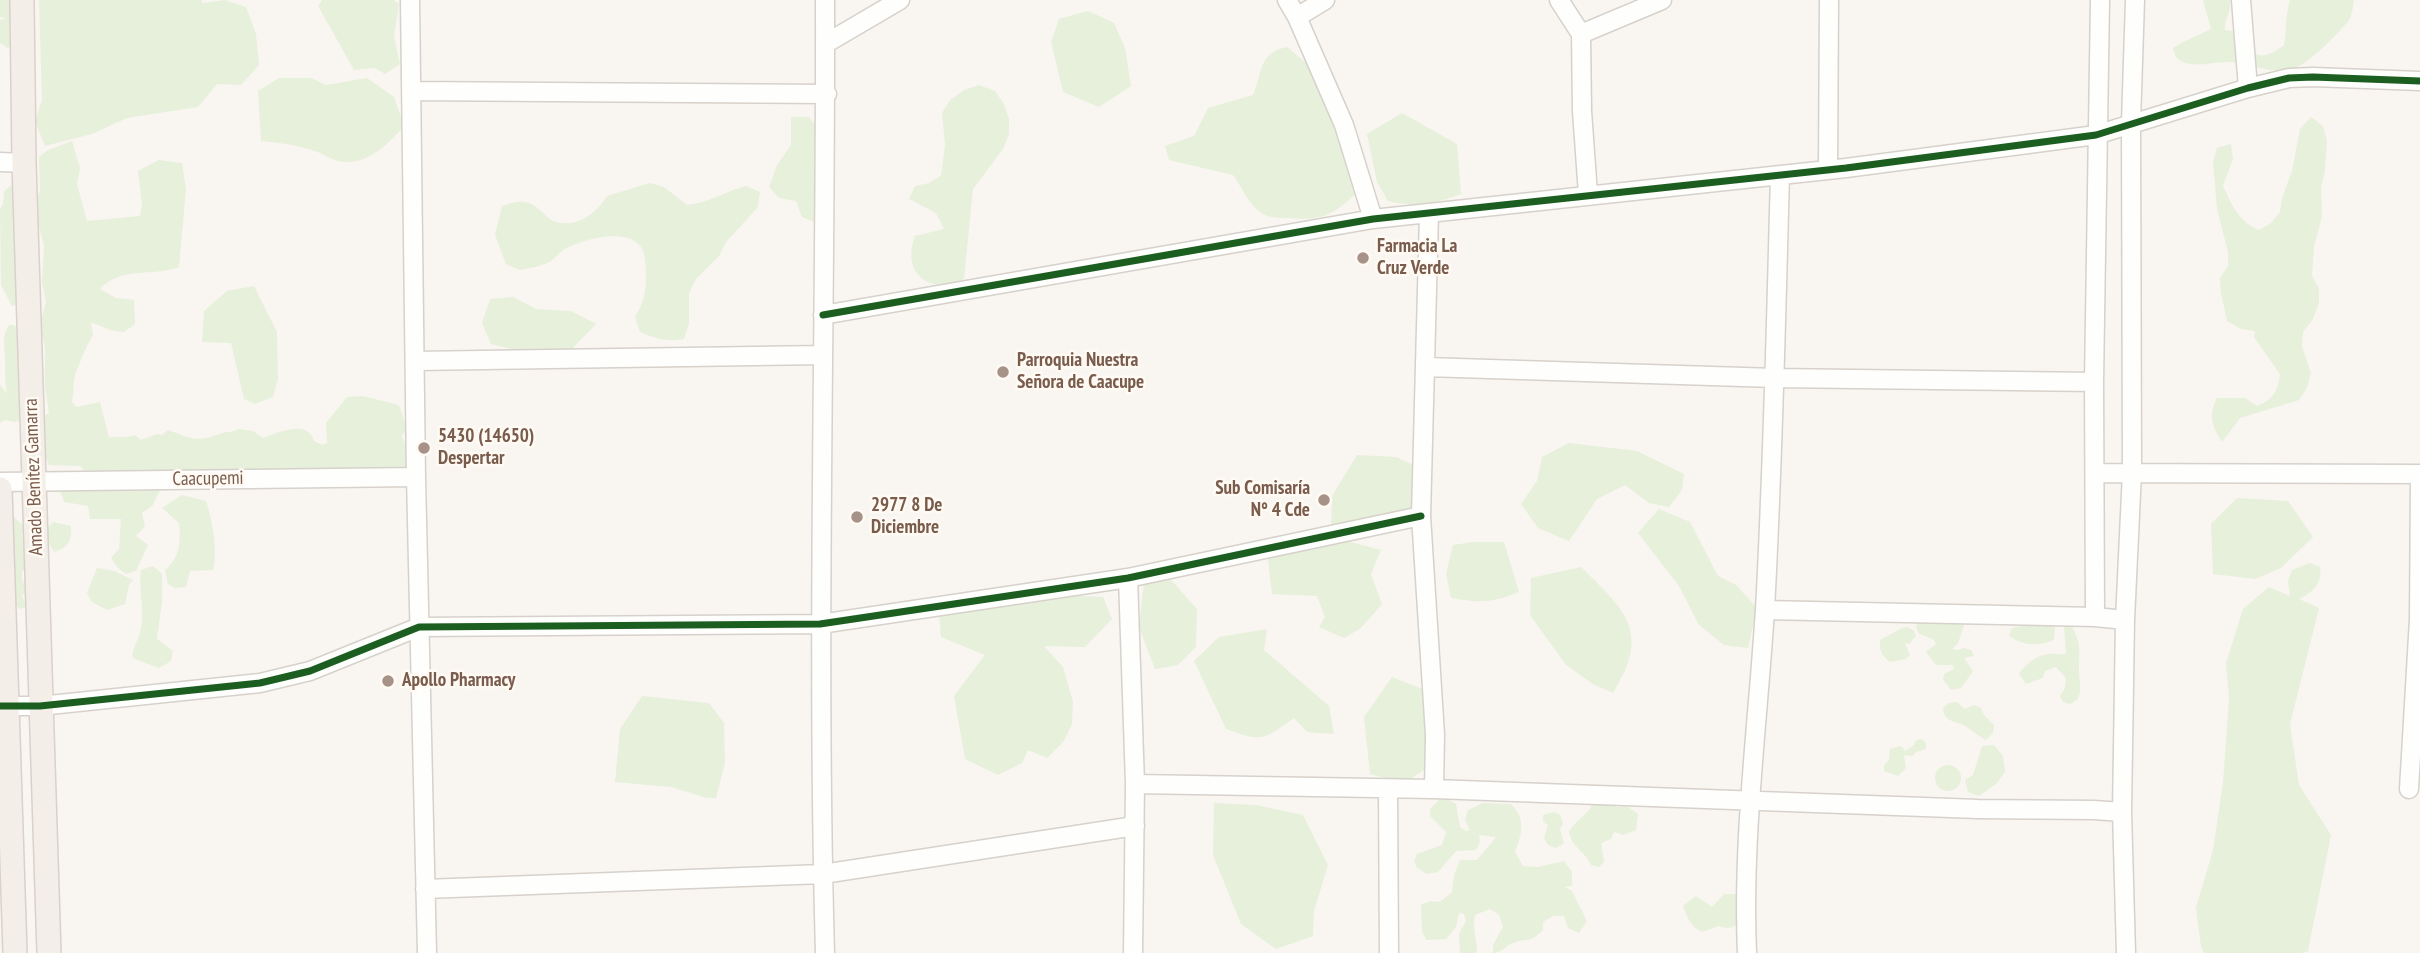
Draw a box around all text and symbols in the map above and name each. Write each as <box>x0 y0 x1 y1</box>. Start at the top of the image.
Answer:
place label: Farmacia La Cruz Verde <box>1377 236 1457 280</box>
marker: Farmacia La Cruz Verde <box>1355 250 1371 266</box>
place label: Parroquia Nuestra Señora de Caacupe <box>1017 350 1144 394</box>
marker: Parroquia Nuestra Señora de Caacupe <box>995 364 1011 380</box>
street label: Amado Benítez Gamarra <box>20 398 48 556</box>
place label: 5430 (14650) Despertar <box>438 426 534 470</box>
marker: 5430 (14650) Despertar <box>416 440 432 456</box>
street label: Caacupemi <box>172 467 244 491</box>
place label: Sub Comisaría N° 4 Cde <box>1215 478 1310 522</box>
marker: Sub Comisaría N° 4 Cde <box>1316 492 1332 508</box>
place label: 2977 8 De Diciembre <box>871 495 942 539</box>
marker: 2977 8 De Diciembre <box>849 509 865 525</box>
place label: Apollo Pharmacy <box>402 670 515 692</box>
marker: Apollo Pharmacy <box>380 673 396 689</box>

